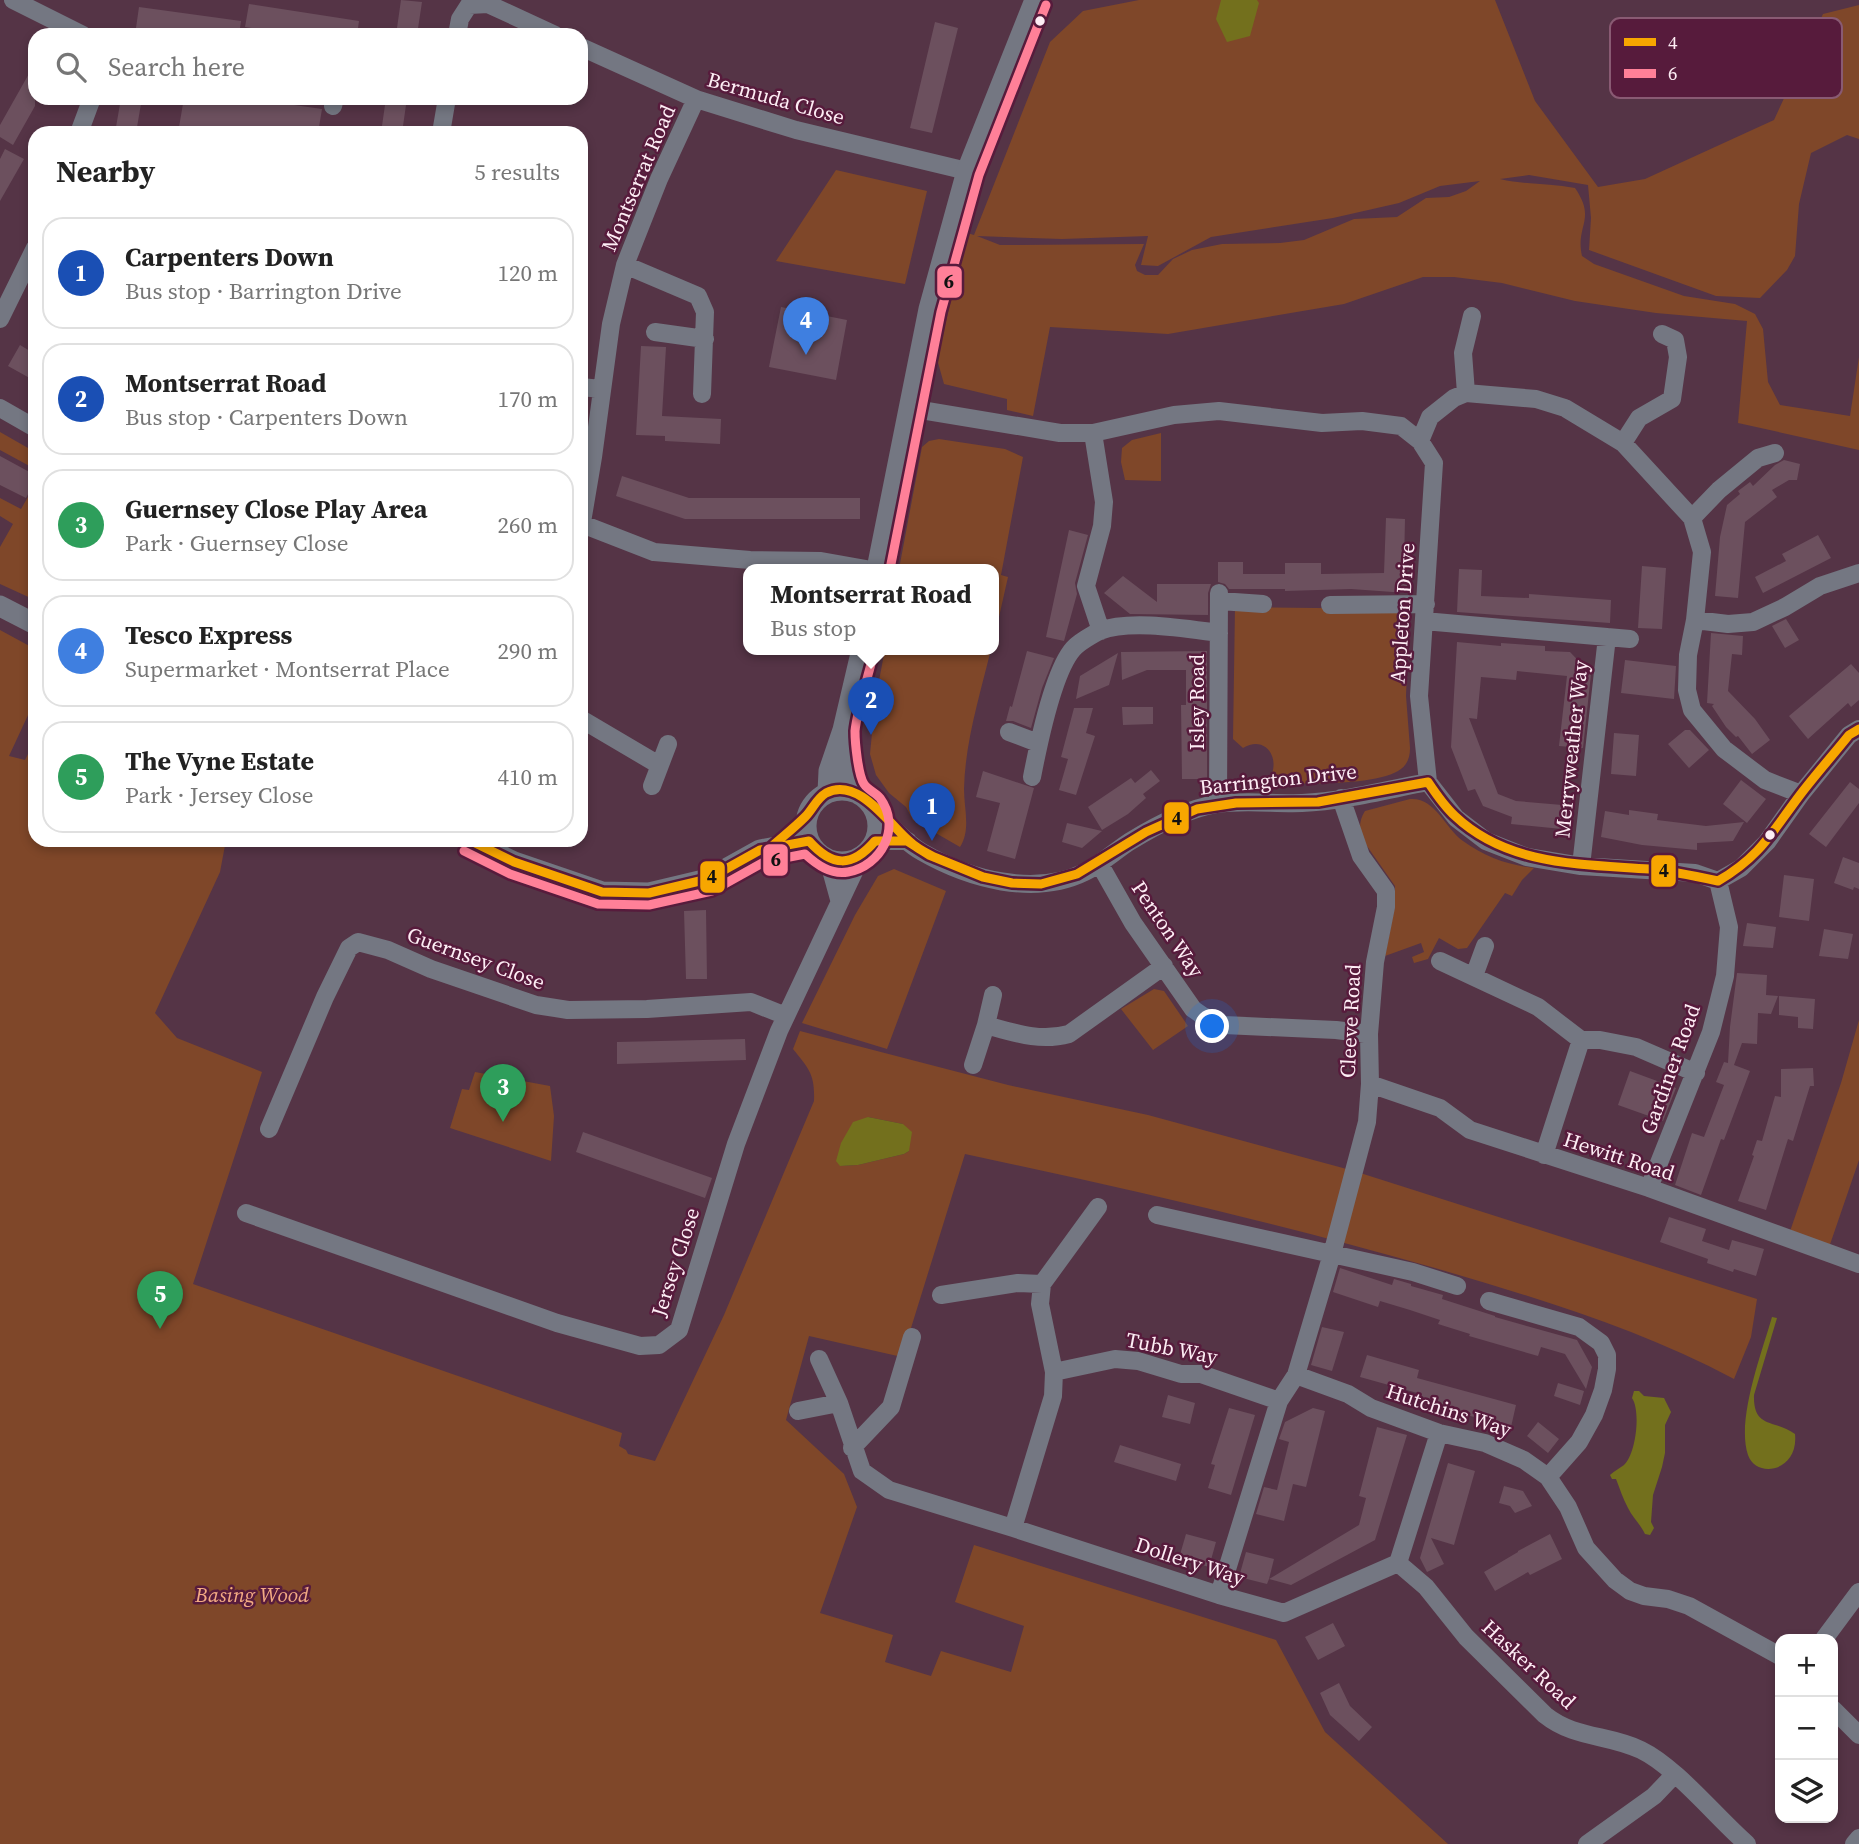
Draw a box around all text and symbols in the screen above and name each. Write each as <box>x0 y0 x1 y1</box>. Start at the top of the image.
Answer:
unlabelled marker <box>1033 14 1047 28</box>
legend <box>1610 18 1842 98</box>
search box <box>28 28 588 105</box>
text: 4 <box>1668 29 1678 55</box>
icon: search <box>52 48 90 86</box>
text: Search here <box>108 49 245 85</box>
text: 6 <box>1668 60 1678 86</box>
street label: Bermuda Close <box>704 65 848 131</box>
street label: Montserrat Road <box>594 100 682 256</box>
text: Nearby <box>56 151 155 192</box>
text: 5 results <box>474 156 560 188</box>
text: Carpenters Down <box>125 239 334 275</box>
text: 1 <box>75 257 87 289</box>
text: 120 m <box>497 257 558 289</box>
line badge: 6 <box>936 265 963 299</box>
text: 6 <box>944 268 954 294</box>
text: Bus stop · Barrington Drive <box>125 275 402 307</box>
pin: 4 <box>783 297 829 355</box>
text: Montserrat Road <box>125 365 326 401</box>
text: 2 <box>75 383 87 415</box>
text: 170 m <box>497 383 558 415</box>
text: Bus stop · Carpenters Down <box>125 401 408 433</box>
text: Guernsey Close Play Area <box>125 491 428 527</box>
text: 3 <box>75 509 87 541</box>
text: 260 m <box>497 509 558 541</box>
text: Park · Guernsey Close <box>125 527 348 559</box>
street label: Appleton Drive <box>1383 542 1421 684</box>
popup <box>743 564 999 655</box>
text: Montserrat Road <box>770 576 972 612</box>
text: Bus stop <box>770 612 856 644</box>
text: Tesco Express <box>125 617 292 653</box>
text: 4 <box>75 635 87 667</box>
text: 290 m <box>497 635 558 667</box>
text: Supermarket · Montserrat Place <box>125 653 450 685</box>
street label: Isley Road <box>1182 654 1211 750</box>
street label: Merryweather Way <box>1547 659 1595 839</box>
pin: 2 <box>848 677 894 735</box>
text: The Vyne Estate <box>125 743 314 779</box>
street label: Barrington Drive <box>1198 756 1358 802</box>
text: 5 <box>75 761 87 793</box>
text: 410 m <box>497 761 558 793</box>
text: Park · Jersey Close <box>125 779 314 811</box>
pin: 1 <box>909 783 955 841</box>
line badge: 4 <box>1163 801 1190 835</box>
text: 4 <box>1172 805 1182 831</box>
unlabelled marker <box>1763 828 1777 842</box>
line badge: 6 <box>762 843 789 877</box>
text: 6 <box>771 846 781 872</box>
line badge: 4 <box>1650 854 1677 888</box>
text: 4 <box>1659 857 1669 883</box>
line badge: 4 <box>699 860 726 894</box>
text: 4 <box>707 863 717 889</box>
street label: Penton Way <box>1125 875 1211 983</box>
street label: Guernsey Close <box>403 920 549 996</box>
street label: Cleeve Road <box>1333 963 1367 1079</box>
street label: Gardiner Road <box>1633 1000 1707 1138</box>
your location <box>1195 1009 1229 1043</box>
pin: 3 <box>480 1064 526 1122</box>
street label: Hewitt Road <box>1560 1124 1678 1188</box>
street label: Jersey Close <box>643 1204 706 1321</box>
pin: 5 <box>137 1271 183 1329</box>
street label: Tubb Way <box>1124 1325 1221 1371</box>
street label: Hutchins Way <box>1383 1376 1516 1444</box>
street label: Dollery Way <box>1132 1530 1249 1592</box>
park label: Basing Wood <box>194 1580 309 1609</box>
street label: Hasker Road <box>1476 1613 1582 1715</box>
map controls <box>1775 1634 1838 1823</box>
button: + <box>1775 1634 1838 1697</box>
button: − <box>1775 1697 1838 1760</box>
button: layers <box>1775 1760 1838 1823</box>

